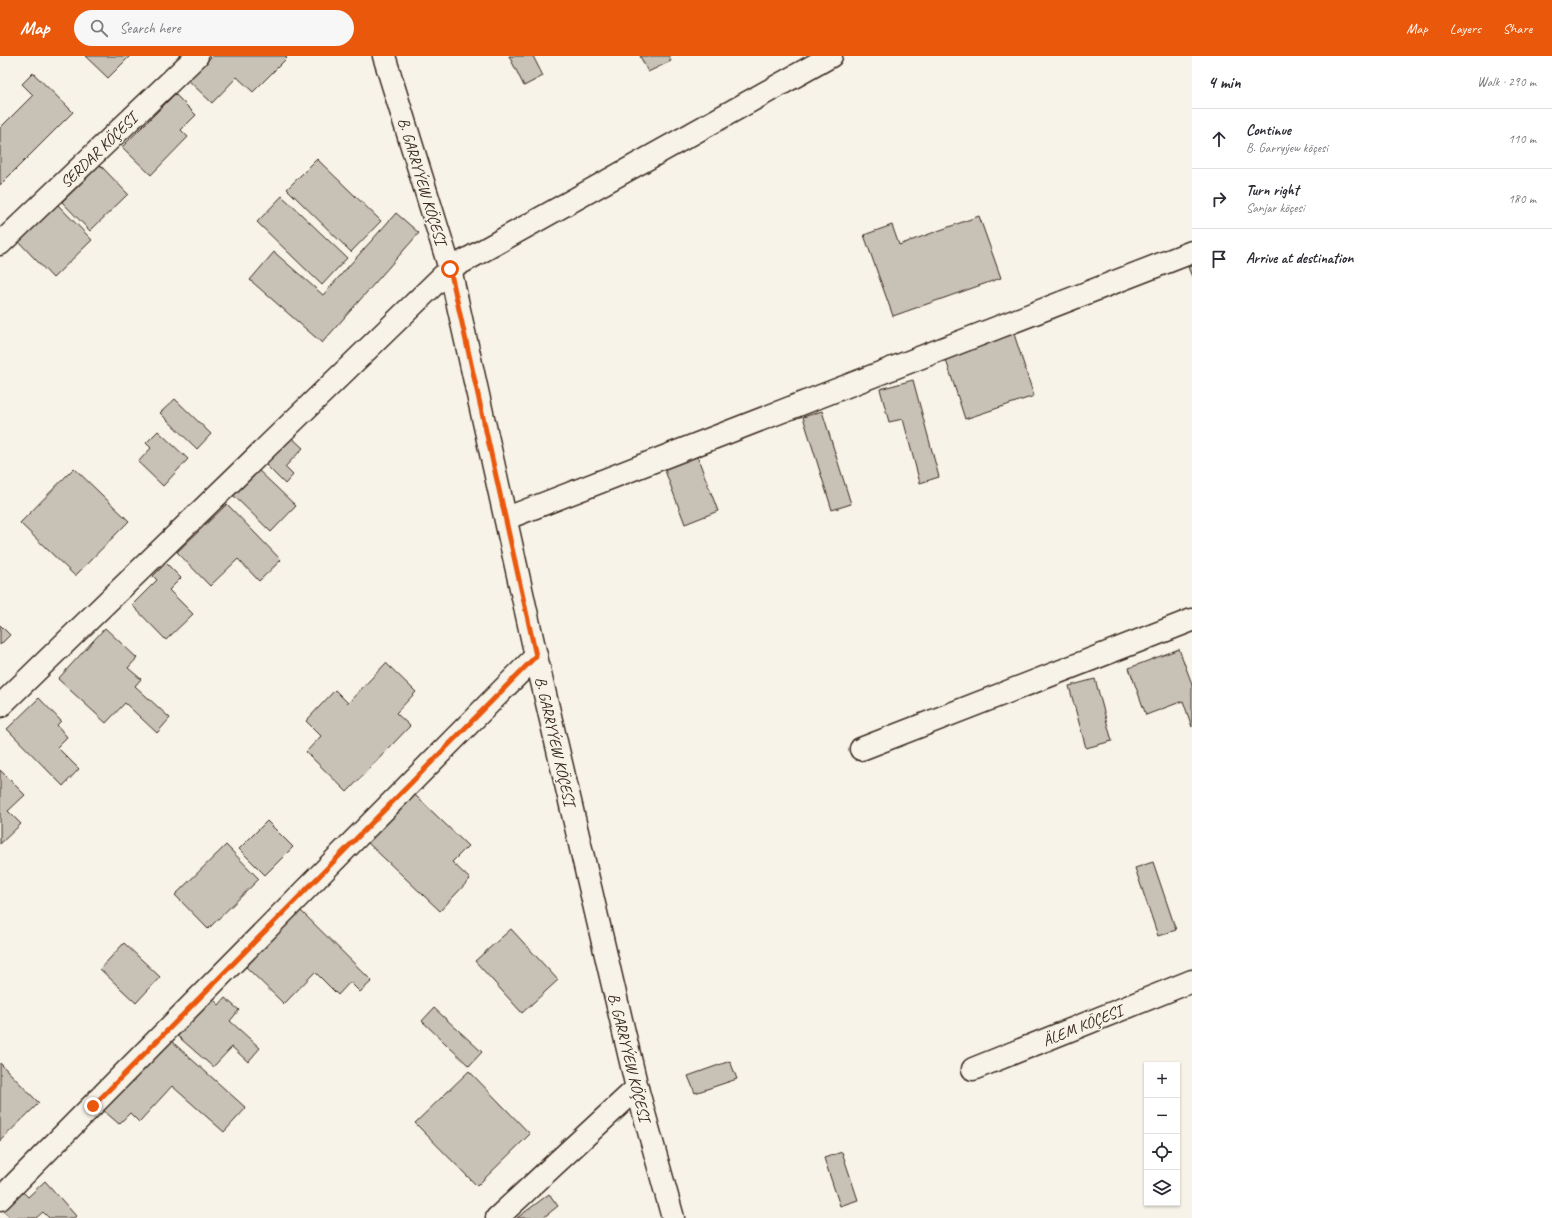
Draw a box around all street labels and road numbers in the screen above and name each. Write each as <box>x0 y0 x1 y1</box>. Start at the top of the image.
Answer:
street label: SERDAR KÖÇESI <box>56 107 144 192</box>
street label: B. GARRYÝEW KÖÇESI <box>393 115 452 251</box>
street label: B. GARRYÝEW KÖÇESI <box>530 675 580 811</box>
street label: B. GARRYÝEW KÖÇESI <box>603 991 656 1127</box>
street label: ÄLEM KÖÇESI <box>1040 1000 1129 1051</box>

